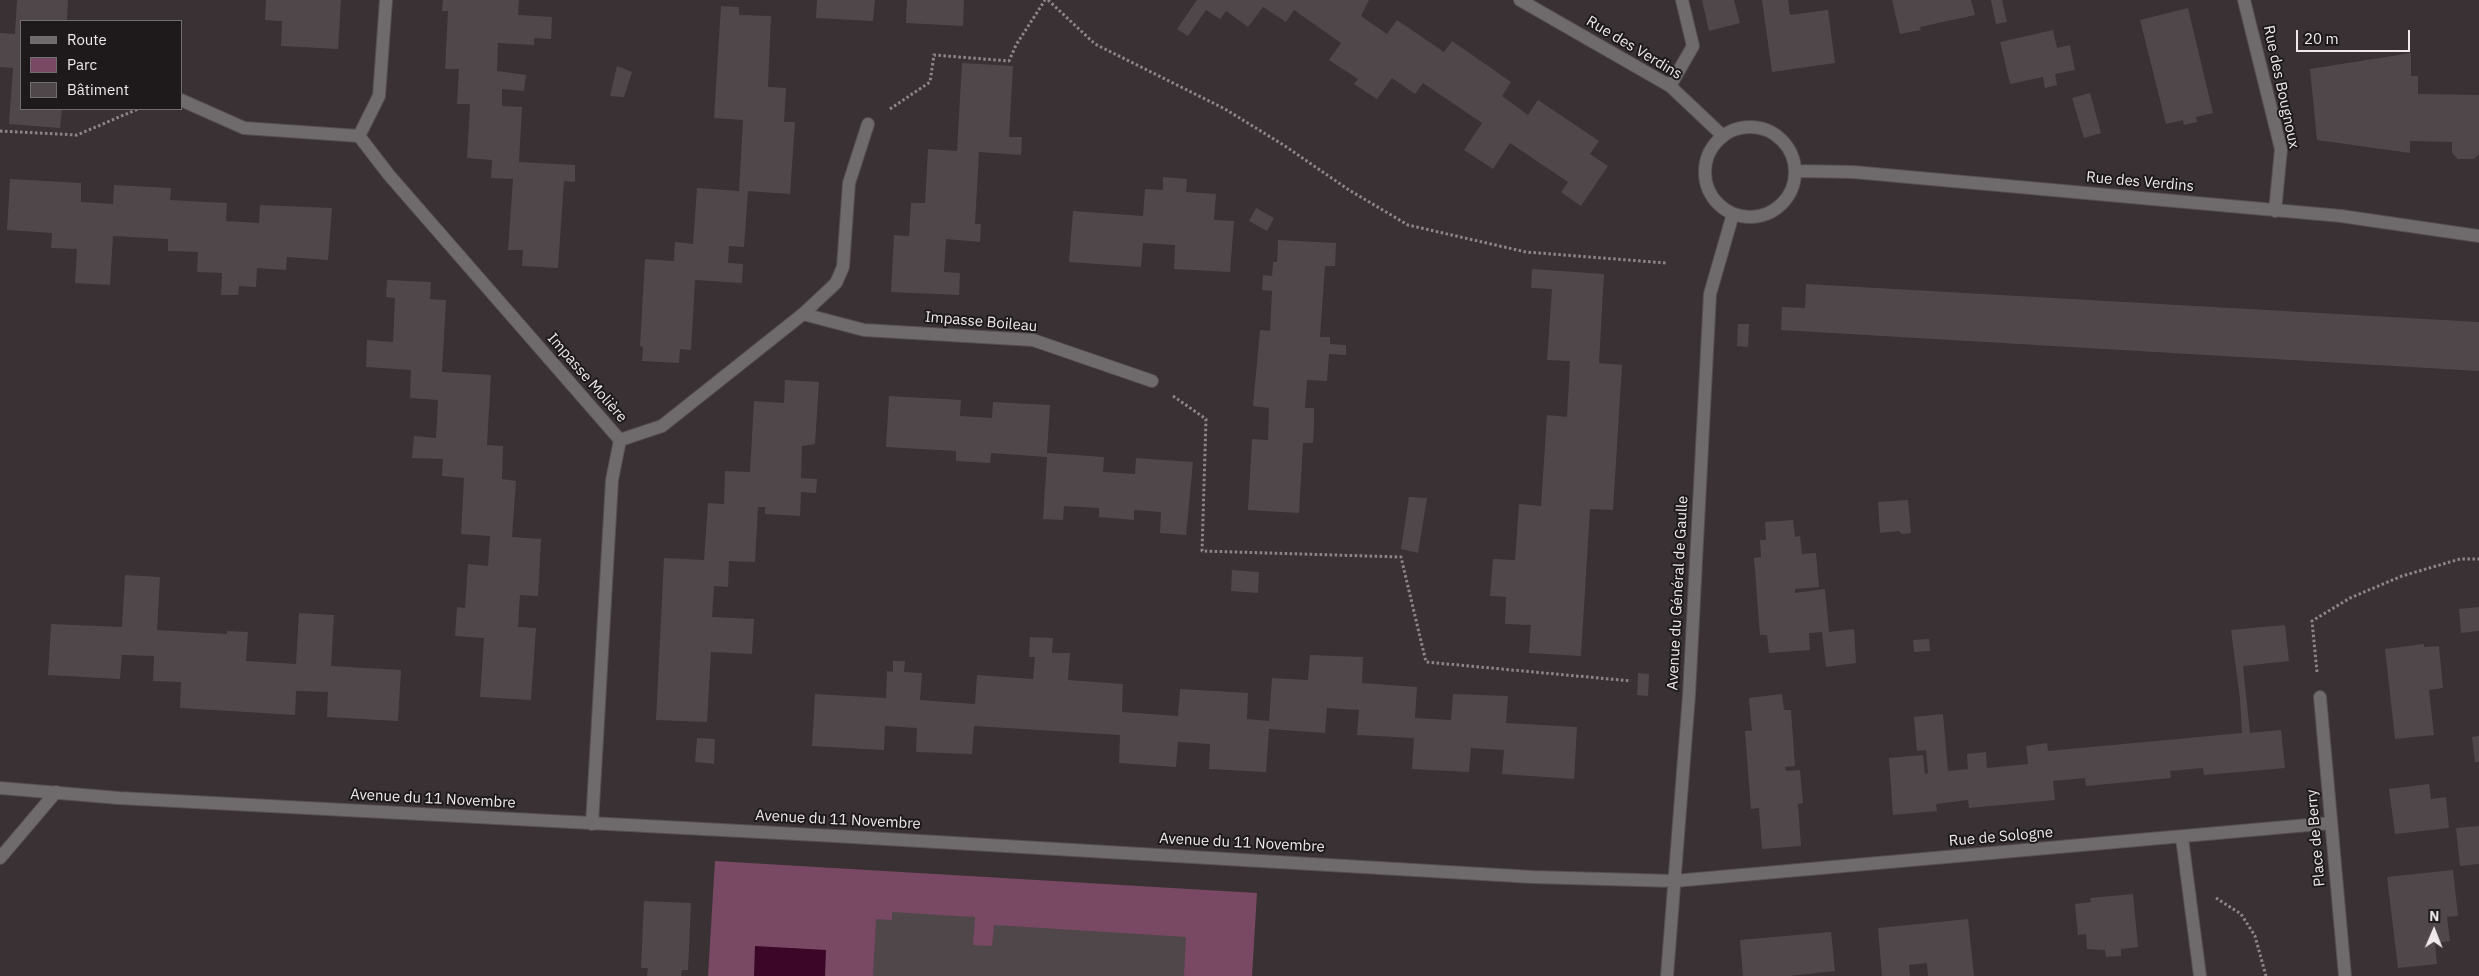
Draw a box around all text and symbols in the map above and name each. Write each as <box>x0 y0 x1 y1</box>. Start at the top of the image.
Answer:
street label: Rue des Verdins <box>1583 12 1685 84</box>
legend <box>20 20 182 110</box>
scale bar <box>2299 20 2413 52</box>
street label: Rue des Bougnoux <box>2259 24 2303 150</box>
text: 20 m <box>2304 29 2339 48</box>
text: Route <box>67 30 107 49</box>
text: Parc <box>67 55 97 74</box>
text: Bâtiment <box>67 80 129 99</box>
street label: Rue des Verdins <box>2085 168 2195 196</box>
street label: Impasse Boileau <box>924 308 1038 336</box>
street label: Impasse Molière <box>543 330 631 426</box>
street label: Avenue du Général de Gaulle <box>1664 495 1692 691</box>
street label: Avenue du 11 Novembre <box>350 786 516 812</box>
street label: Place de Berry <box>2303 789 2329 887</box>
street label: Avenue du 11 Novembre <box>755 807 921 833</box>
street label: Rue de Sologne <box>1948 823 2054 851</box>
street label: Avenue du 11 Novembre <box>1159 830 1325 856</box>
north arrow <box>2409 906 2459 956</box>
text: N <box>2429 907 2439 925</box>

